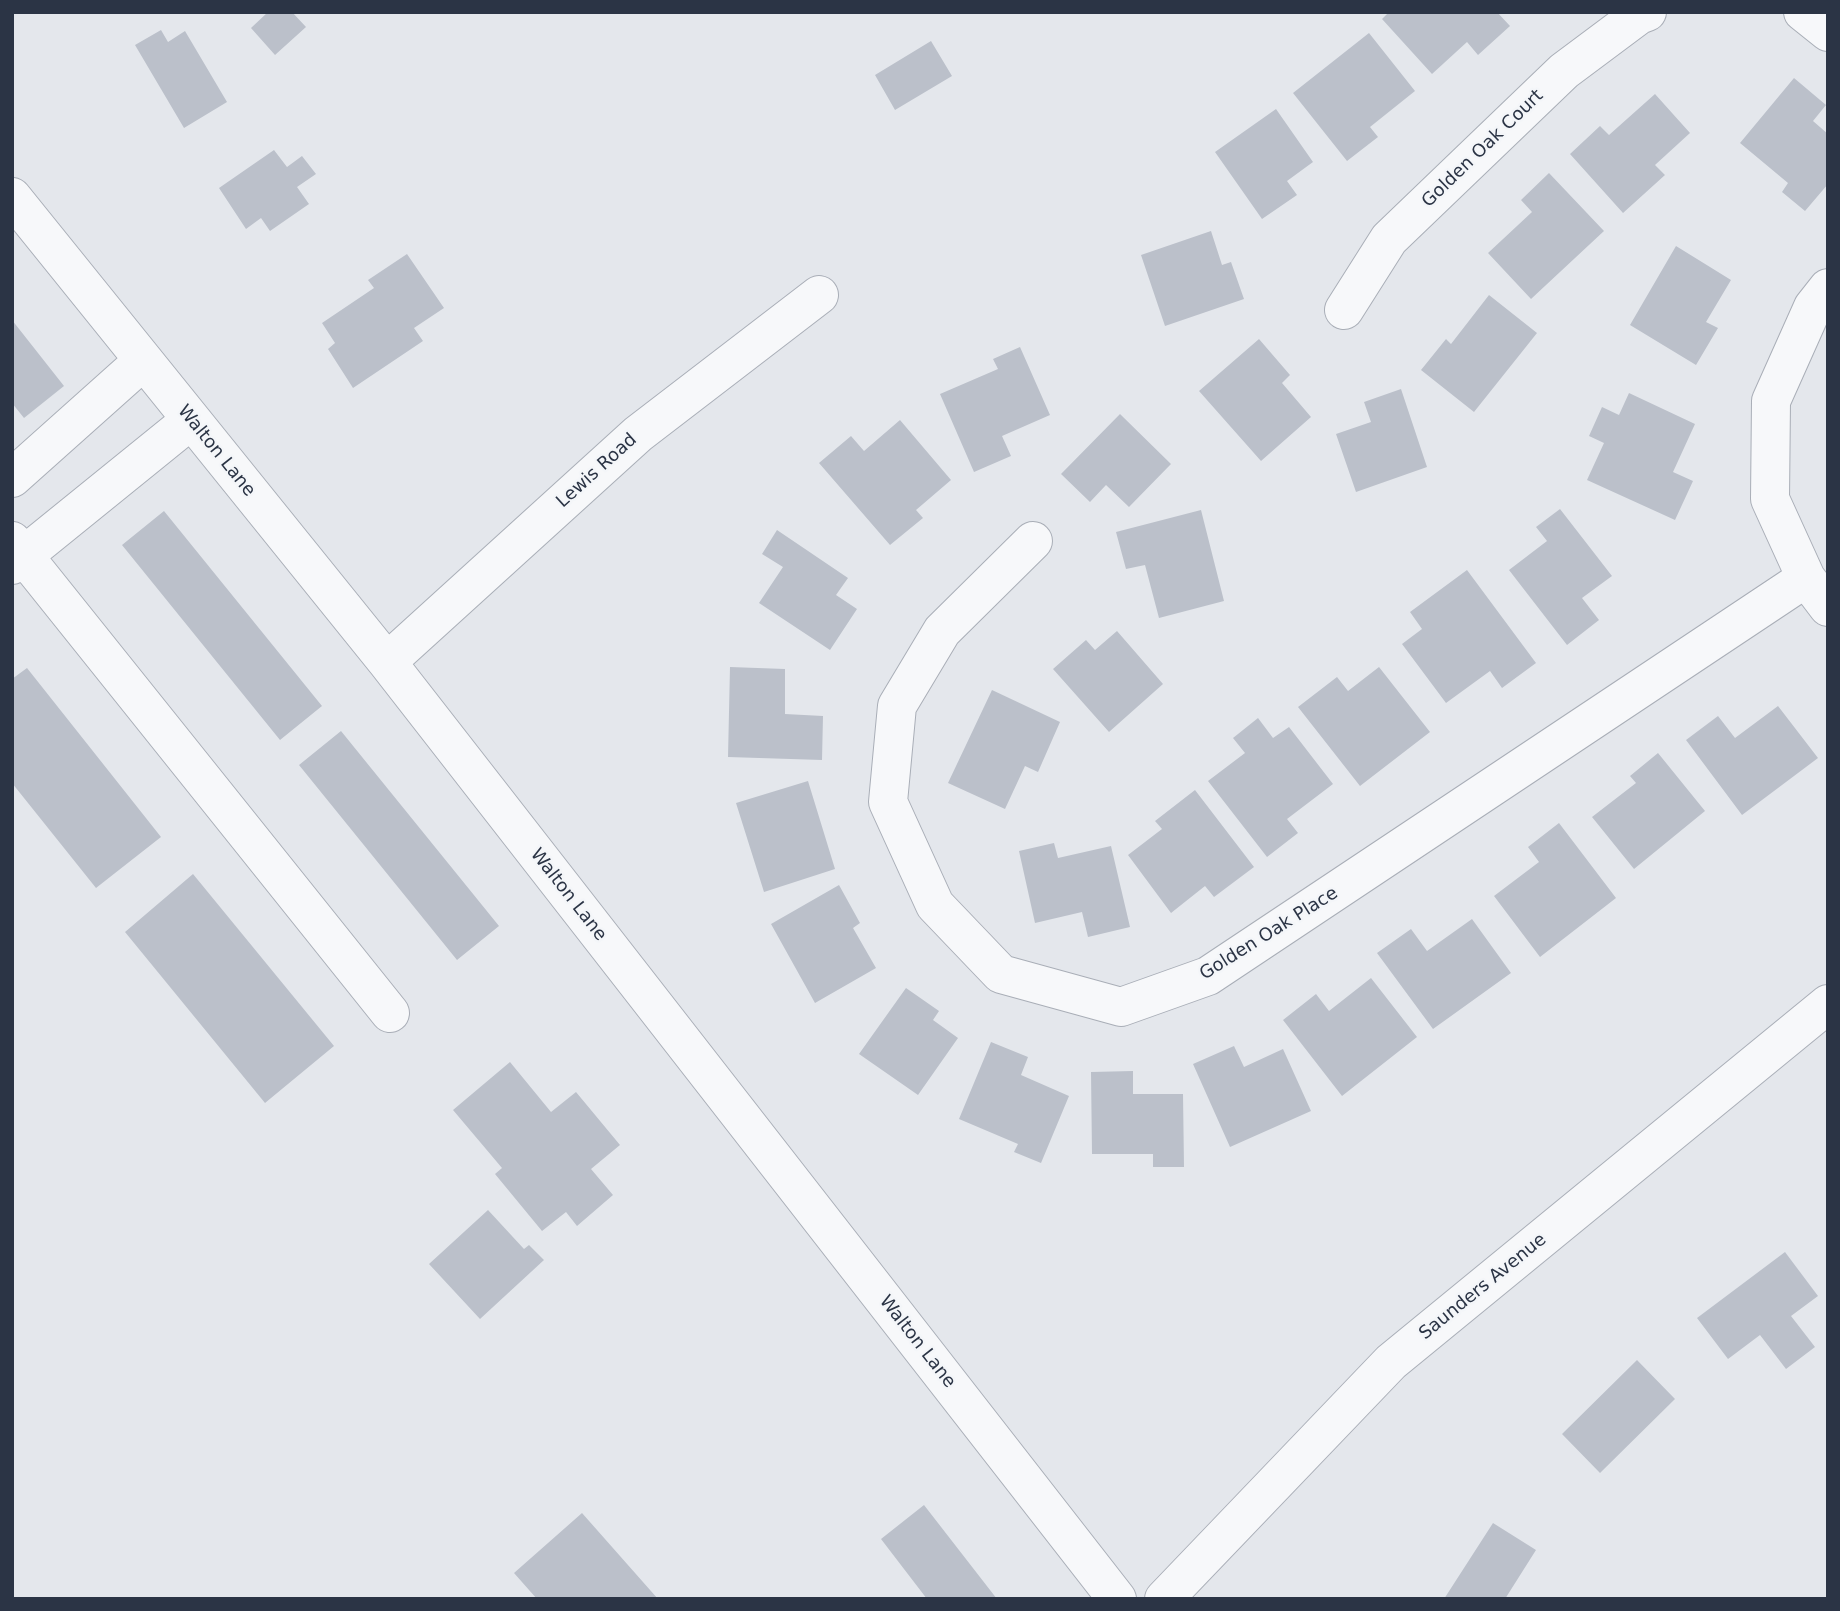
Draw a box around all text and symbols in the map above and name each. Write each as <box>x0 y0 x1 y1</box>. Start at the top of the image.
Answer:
street label: Golden Oak Court <box>1418 86 1548 212</box>
street label: Walton Lane <box>173 401 259 501</box>
street label: Lewis Road <box>552 429 642 513</box>
street label: Walton Lane <box>525 844 611 946</box>
street label: Golden Oak Place <box>1196 883 1342 985</box>
street label: Saunders Avenue <box>1415 1229 1551 1345</box>
street label: Walton Lane <box>874 1291 960 1393</box>

